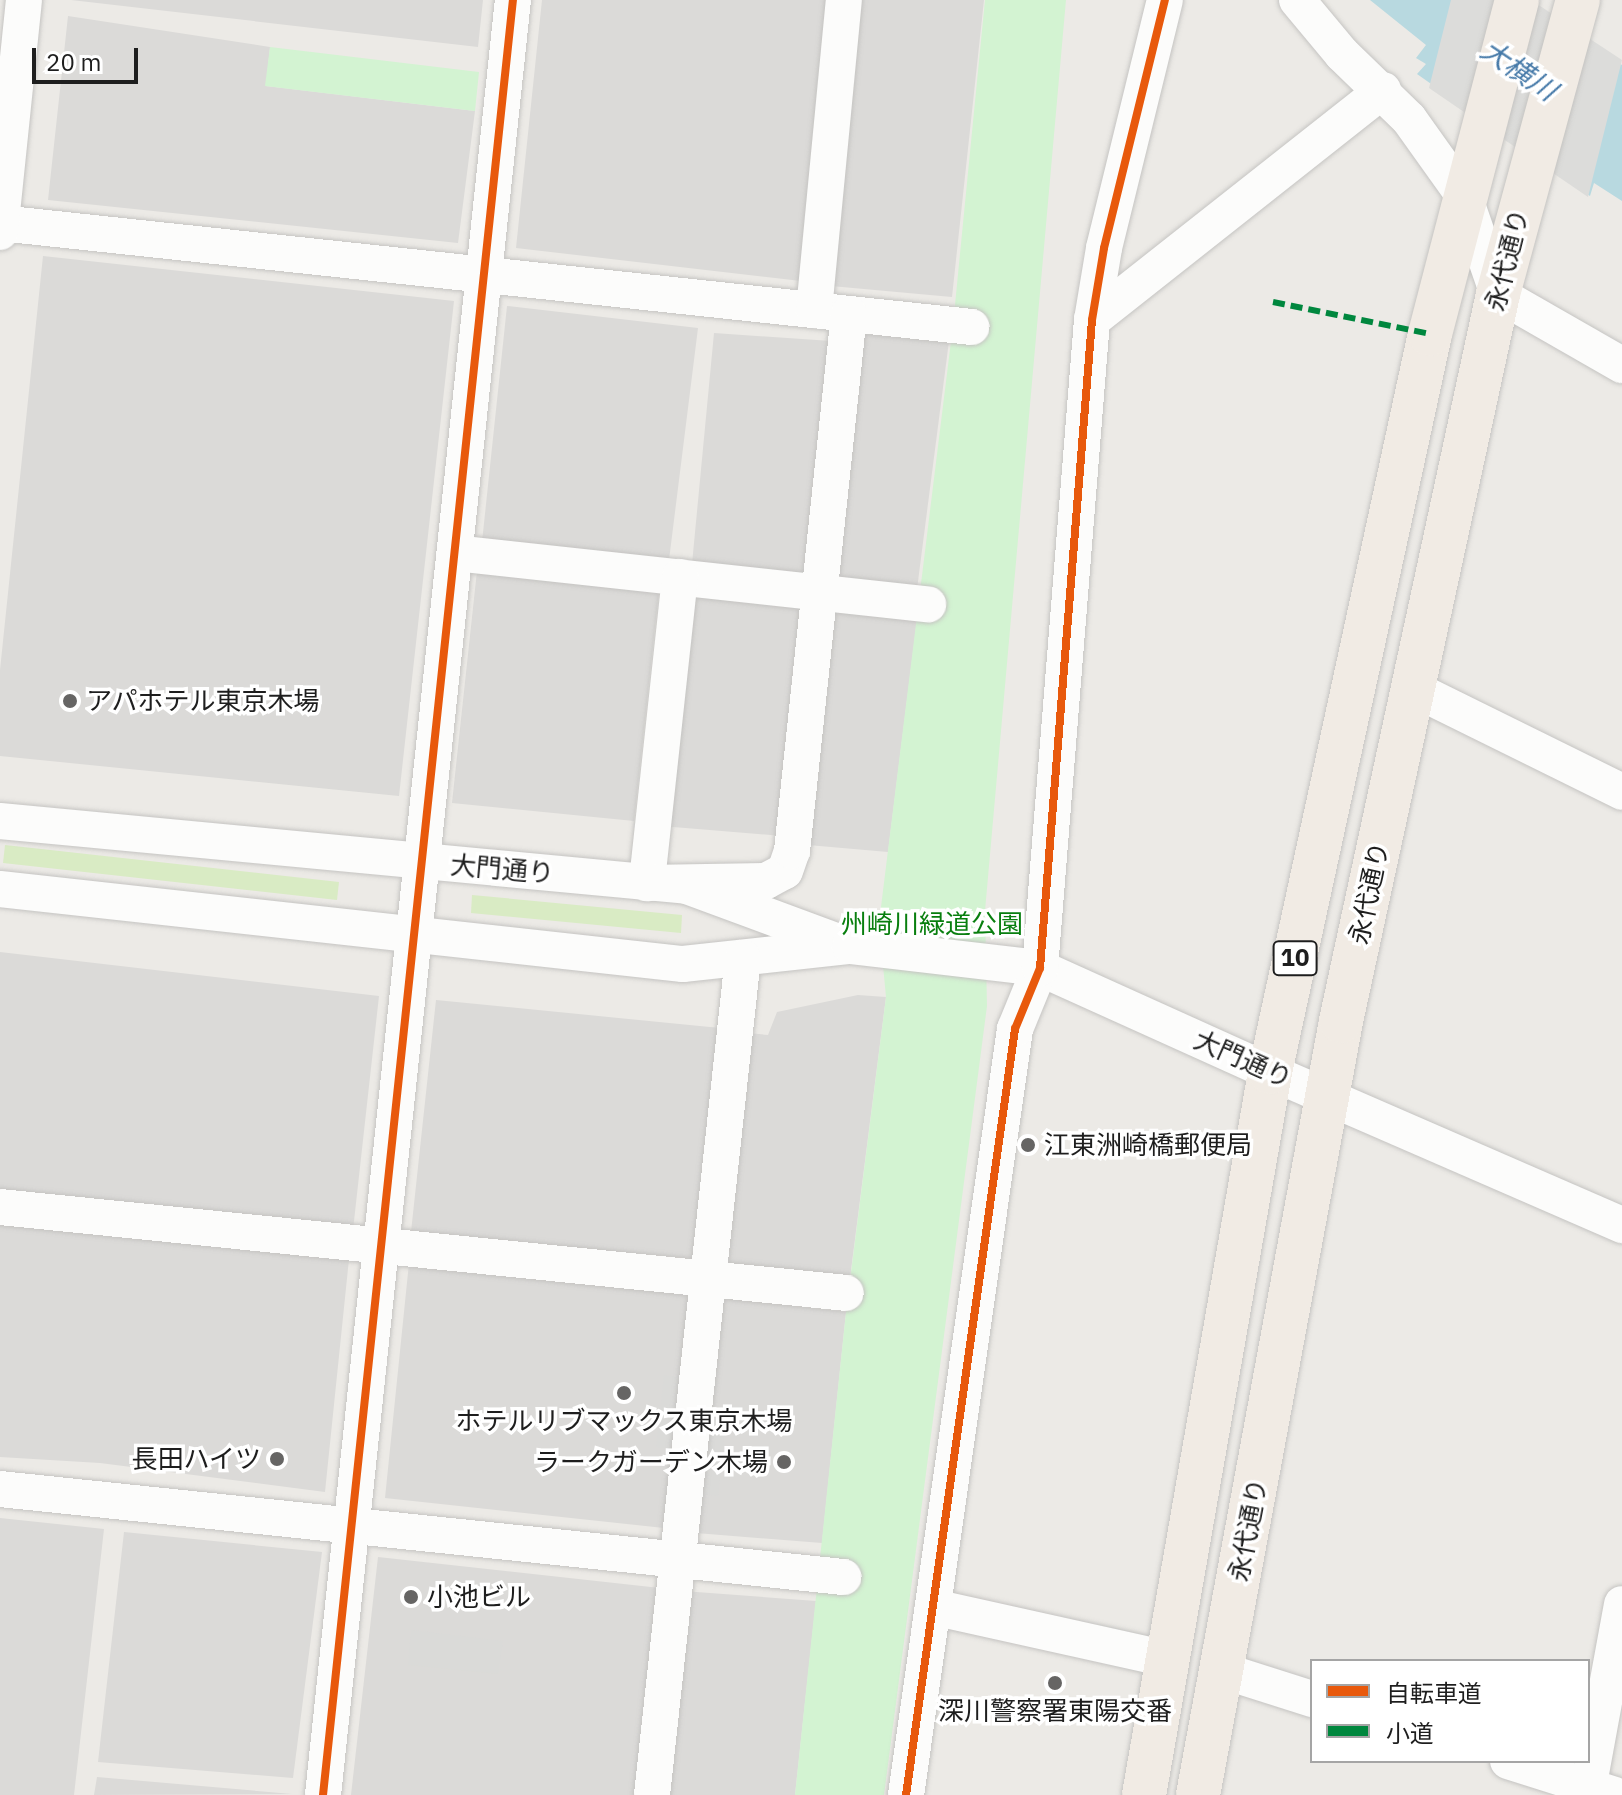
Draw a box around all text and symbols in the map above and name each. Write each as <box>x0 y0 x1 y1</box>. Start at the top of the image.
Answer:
scale bar <box>36 32 142 82</box>
water label: 大横川 <box>1475 33 1563 107</box>
text: 20 m <box>46 46 101 78</box>
street label: 永代通り <box>1479 206 1535 314</box>
place label: アパホテル東京木場 <box>86 685 320 717</box>
marker: アパホテル東京木場 <box>61 692 79 710</box>
street label: 永代通り <box>1343 839 1395 947</box>
street label: 大門通り <box>449 849 555 889</box>
park label: 州崎川緑道公園 <box>841 908 1023 940</box>
road number: 10 <box>1271 938 1319 978</box>
street label: 大門通り <box>1189 1024 1297 1094</box>
place label: 江東洲崎橋郵便局 <box>1044 1129 1252 1161</box>
marker: 江東洲崎橋郵便局 <box>1019 1136 1037 1154</box>
marker: ホテルリブマックス東京木場 <box>615 1384 633 1402</box>
place label: ホテルリブマックス東京木場 <box>455 1405 793 1437</box>
place label: 長田ハイツ <box>131 1443 261 1475</box>
place label: ラークガーデン木場 <box>534 1446 768 1478</box>
marker: 長田ハイツ <box>268 1450 286 1468</box>
marker: ラークガーデン木場 <box>775 1453 793 1471</box>
street label: 永代通り <box>1223 1476 1273 1584</box>
place label: 小池ビル <box>427 1581 531 1613</box>
marker: 小池ビル <box>402 1588 420 1606</box>
legend <box>1310 1659 1590 1763</box>
marker: 深川警察署東陽交番 <box>1046 1674 1064 1692</box>
text: 自転車道 <box>1386 1677 1482 1709</box>
place label: 深川警察署東陽交番 <box>938 1695 1172 1727</box>
text: 小道 <box>1386 1717 1434 1749</box>

